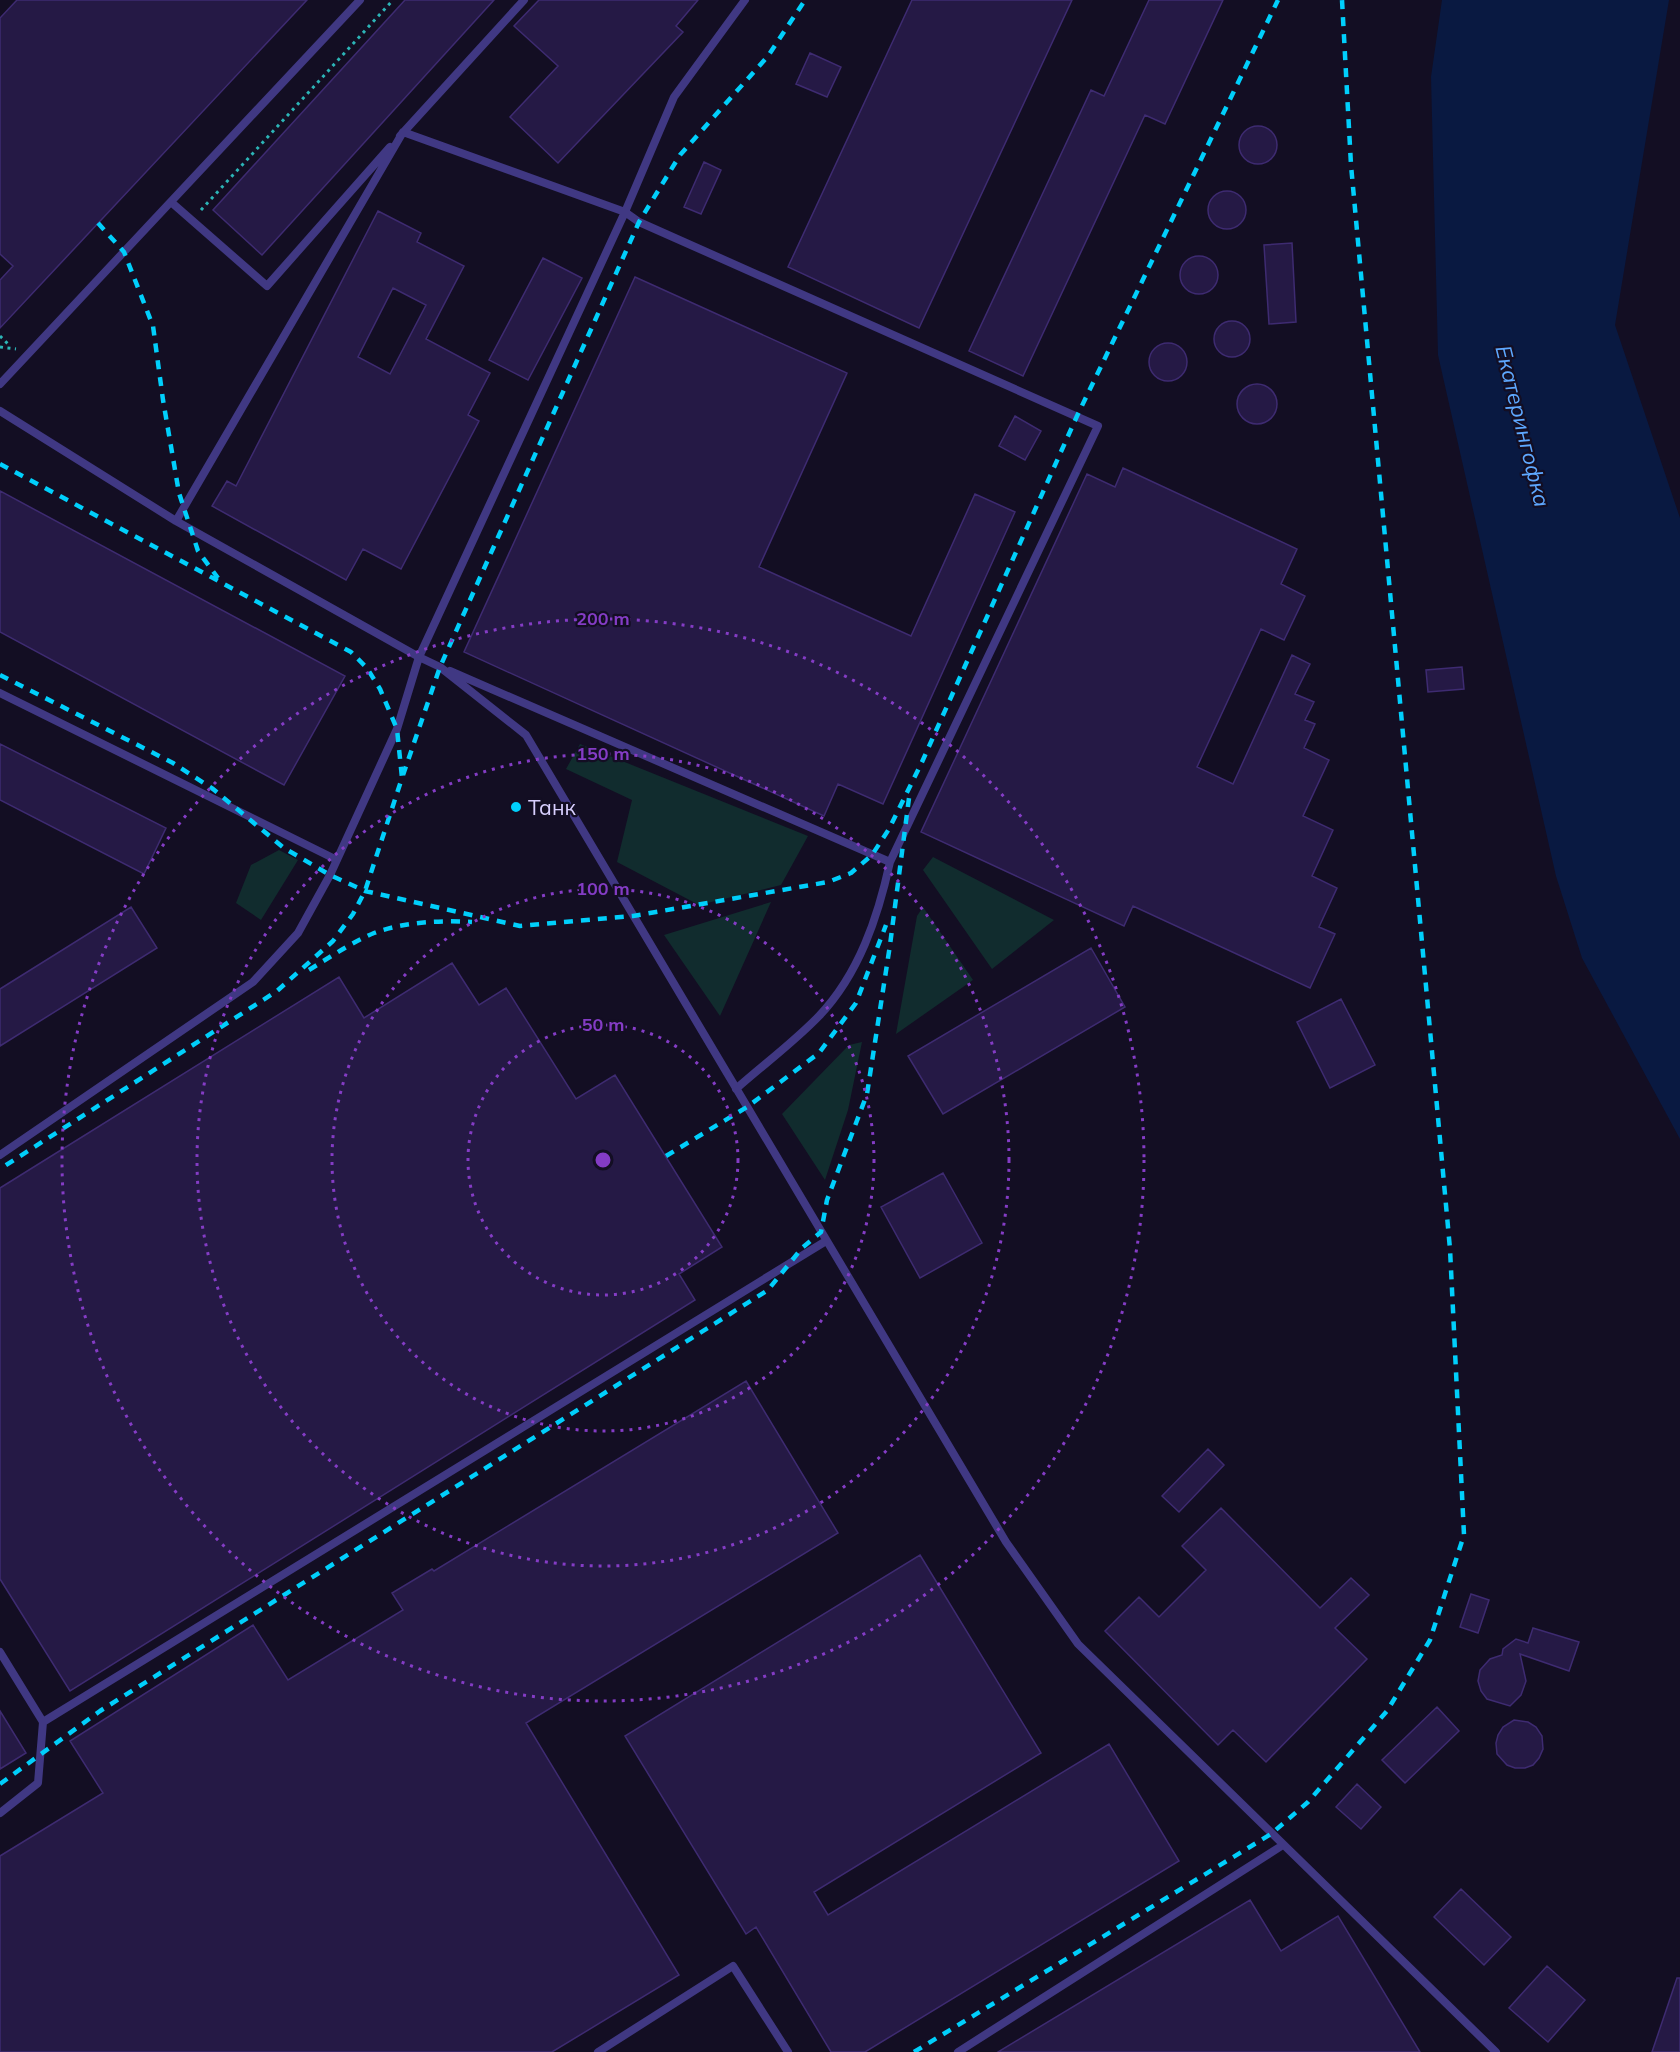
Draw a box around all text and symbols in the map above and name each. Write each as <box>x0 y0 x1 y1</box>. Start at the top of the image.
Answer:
water label: Екатерингофка <box>1489 342 1557 510</box>
text: 200 m <box>576 607 630 630</box>
text: 150 m <box>576 742 630 765</box>
place label: Танк <box>528 794 576 820</box>
marker: Танк <box>509 800 523 814</box>
text: 100 m <box>576 877 630 900</box>
text: 50 m <box>582 1013 624 1036</box>
centre of rings <box>593 1150 613 1170</box>

